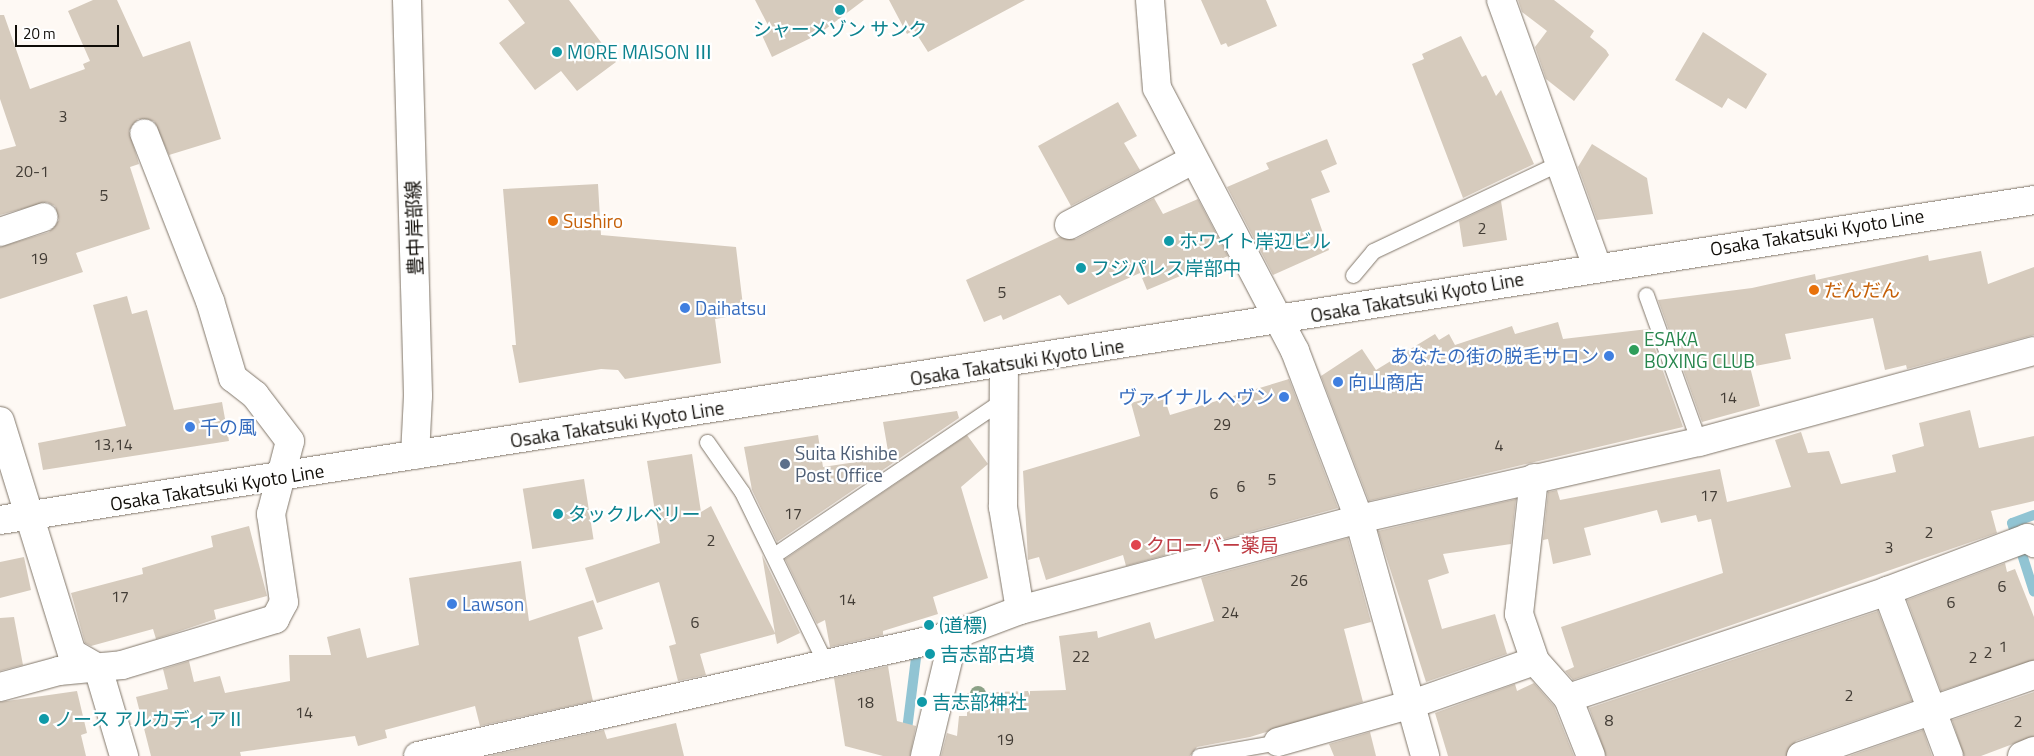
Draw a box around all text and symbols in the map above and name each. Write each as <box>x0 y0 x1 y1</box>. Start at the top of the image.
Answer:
marker: シャーメゾン サンク <box>834 4 846 16</box>
scale bar <box>18 15 121 47</box>
place label: シャーメゾン サンク <box>752 18 928 40</box>
text: 20 m <box>23 22 56 45</box>
place label: MORE MAISON Ⅲ <box>567 41 713 63</box>
marker: MORE MAISON Ⅲ <box>551 46 563 58</box>
house number: 3 <box>59 106 67 126</box>
house number: 20-1 <box>15 161 49 181</box>
street label: 豊中岸部線 <box>401 180 427 276</box>
house number: 5 <box>100 185 108 205</box>
street label: Osaka Takatsuki Kyoto Line <box>1708 204 1926 260</box>
place label: Sushiro <box>563 210 623 232</box>
marker: Sushiro <box>547 215 559 227</box>
house number: 2 <box>1478 218 1486 238</box>
place label: ホワイト岸辺ビル <box>1179 230 1331 252</box>
marker: ホワイト岸辺ビル <box>1163 235 1175 247</box>
house number: 19 <box>30 248 48 268</box>
place label: フジパレス岸部中 <box>1091 257 1243 279</box>
marker: フジパレス岸部中 <box>1075 262 1087 274</box>
street label: Osaka Takatsuki Kyoto Line <box>1309 267 1525 327</box>
place label: だんだん <box>1824 279 1900 301</box>
house number: 5 <box>998 282 1006 302</box>
marker: だんだん <box>1808 284 1820 296</box>
place label: Daihatsu <box>695 297 766 319</box>
marker: Daihatsu <box>679 302 691 314</box>
place label: ESAKA BOXING CLUB <box>1644 328 1755 372</box>
street label: Osaka Takatsuki Kyoto Line <box>908 334 1126 390</box>
marker: ESAKA BOXING CLUB <box>1628 344 1640 356</box>
place label: あなたの街の脱毛サロン <box>1390 345 1599 367</box>
marker: あなたの街の脱毛サロン <box>1603 350 1615 362</box>
place label: 向山商店 <box>1348 371 1424 393</box>
marker: 向山商店 <box>1332 376 1344 388</box>
place label: ヴァイナル ヘヴン <box>1118 386 1274 408</box>
house number: 14 <box>1719 387 1737 407</box>
marker: ヴァイナル ヘヴン <box>1278 391 1290 403</box>
street label: Osaka Takatsuki Kyoto Line <box>508 396 726 452</box>
house number: 29 <box>1213 414 1231 434</box>
place label: 千の風 <box>200 416 257 438</box>
marker: 千の風 <box>184 421 196 433</box>
house number: 13,14 <box>93 434 133 454</box>
house number: 4 <box>1495 435 1503 455</box>
place label: Suita Kishibe Post Office <box>795 442 898 486</box>
marker: Suita Kishibe Post Office <box>779 458 791 470</box>
street label: Osaka Takatsuki Kyoto Line <box>108 459 326 515</box>
house number: 5 <box>1268 469 1276 489</box>
house number: 6 <box>1237 476 1245 496</box>
house number: 6 <box>1210 483 1218 503</box>
house number: 17 <box>1700 485 1718 505</box>
place label: タックルベリー <box>568 503 701 525</box>
house number: 17 <box>784 503 802 523</box>
marker: タックルベリー <box>552 508 564 520</box>
house number: 2 <box>1925 522 1933 542</box>
house number: 2 <box>707 530 715 550</box>
place label: クローバー薬局 <box>1146 534 1279 556</box>
house number: 3 <box>1885 537 1893 557</box>
marker: クローバー薬局 <box>1130 539 1142 551</box>
house number: 26 <box>1290 570 1308 590</box>
house number: 6 <box>1998 576 2006 596</box>
house number: 17 <box>111 586 129 606</box>
house number: 14 <box>838 589 856 609</box>
house number: 6 <box>1947 592 1955 612</box>
place label: Lawson <box>462 593 524 615</box>
marker: Lawson <box>446 598 458 610</box>
house number: 24 <box>1221 602 1239 622</box>
house number: 6 <box>691 612 699 632</box>
place label: (道標) <box>939 614 987 636</box>
marker: (道標) <box>923 619 935 631</box>
house number: 1 <box>1999 636 2007 656</box>
house number: 2 <box>1984 642 1992 662</box>
place label: 吉志部古墳 <box>940 643 1035 665</box>
house number: 22 <box>1072 646 1090 666</box>
house number: 2 <box>1969 647 1977 667</box>
marker: 吉志部古墳 <box>924 648 936 660</box>
house number: 2 <box>1845 685 1853 705</box>
place label: 吉志部神社 <box>932 691 1027 713</box>
house number: 18 <box>856 692 874 712</box>
marker: 吉志部神社 <box>916 696 928 708</box>
house number: 14 <box>295 702 313 722</box>
place label: ノース アルカディアⅡ <box>54 708 248 730</box>
house number: 8 <box>1605 710 1613 730</box>
house number: 2 <box>2014 711 2022 731</box>
marker: ノース アルカディアⅡ <box>38 713 50 725</box>
house number: 19 <box>996 729 1014 749</box>

